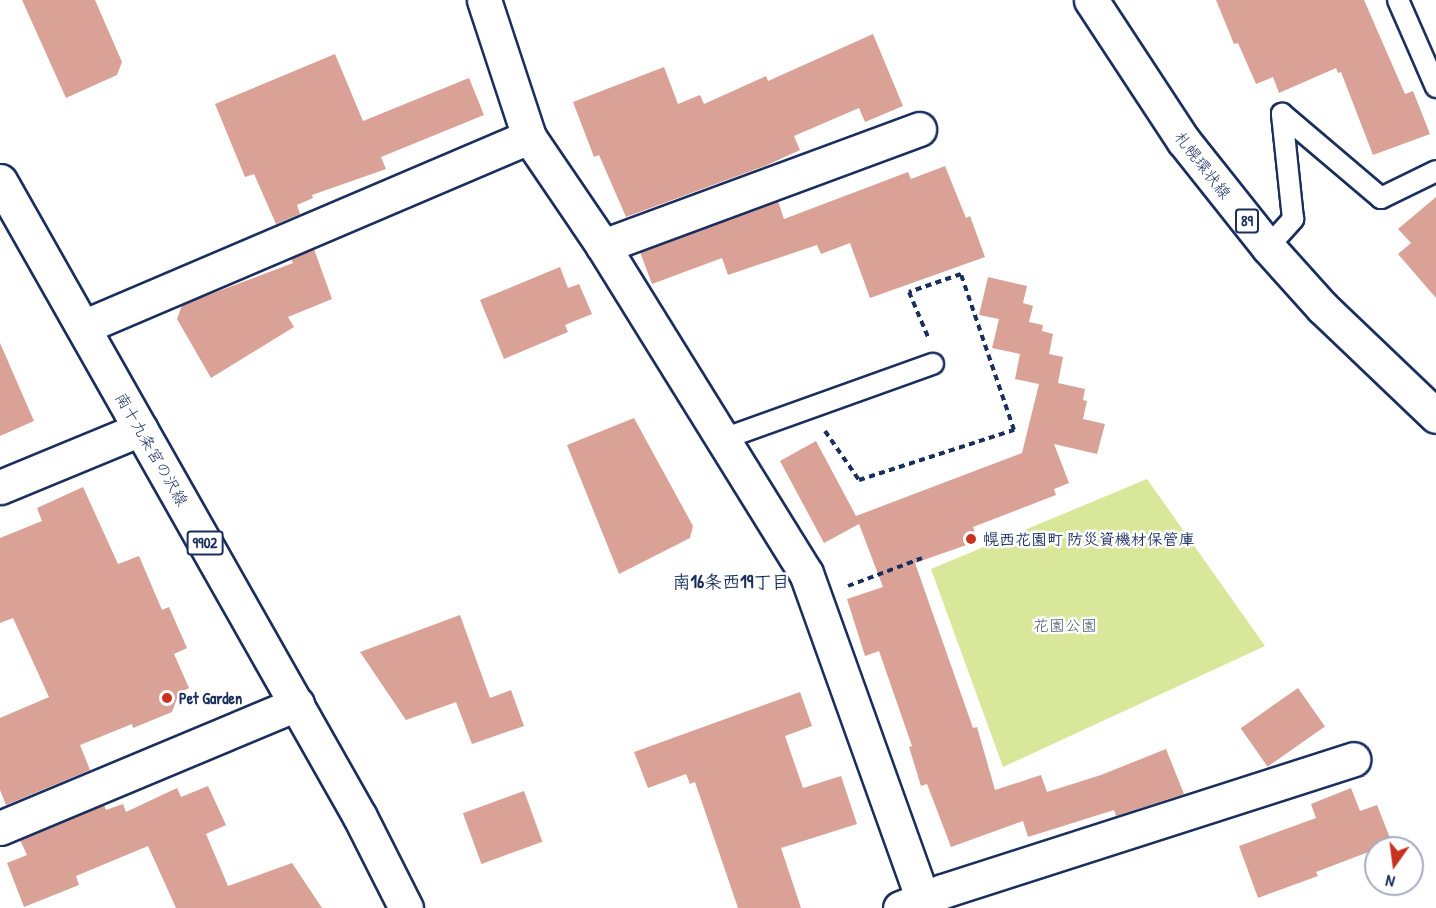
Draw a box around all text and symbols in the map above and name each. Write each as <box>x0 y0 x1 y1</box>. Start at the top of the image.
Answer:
street label: 札幌環状線 <box>1171 128 1235 202</box>
road number: 89 <box>1235 209 1259 233</box>
street label: 南十九条宮の沢線 <box>112 389 192 509</box>
place label: 幌西花園町 防災資機材保管庫 <box>983 529 1195 549</box>
road number: 9902 <box>186 531 224 555</box>
marker: 幌西花園町 防災資機材保管庫 <box>964 532 978 546</box>
district label: 南16条西19丁目 <box>673 571 789 593</box>
park label: 花園公園 <box>1033 615 1097 635</box>
place label: Pet Garden <box>179 688 242 708</box>
marker: Pet Garden <box>160 691 174 705</box>
north arrow <box>1364 836 1424 896</box>
text: N <box>1383 870 1397 893</box>

